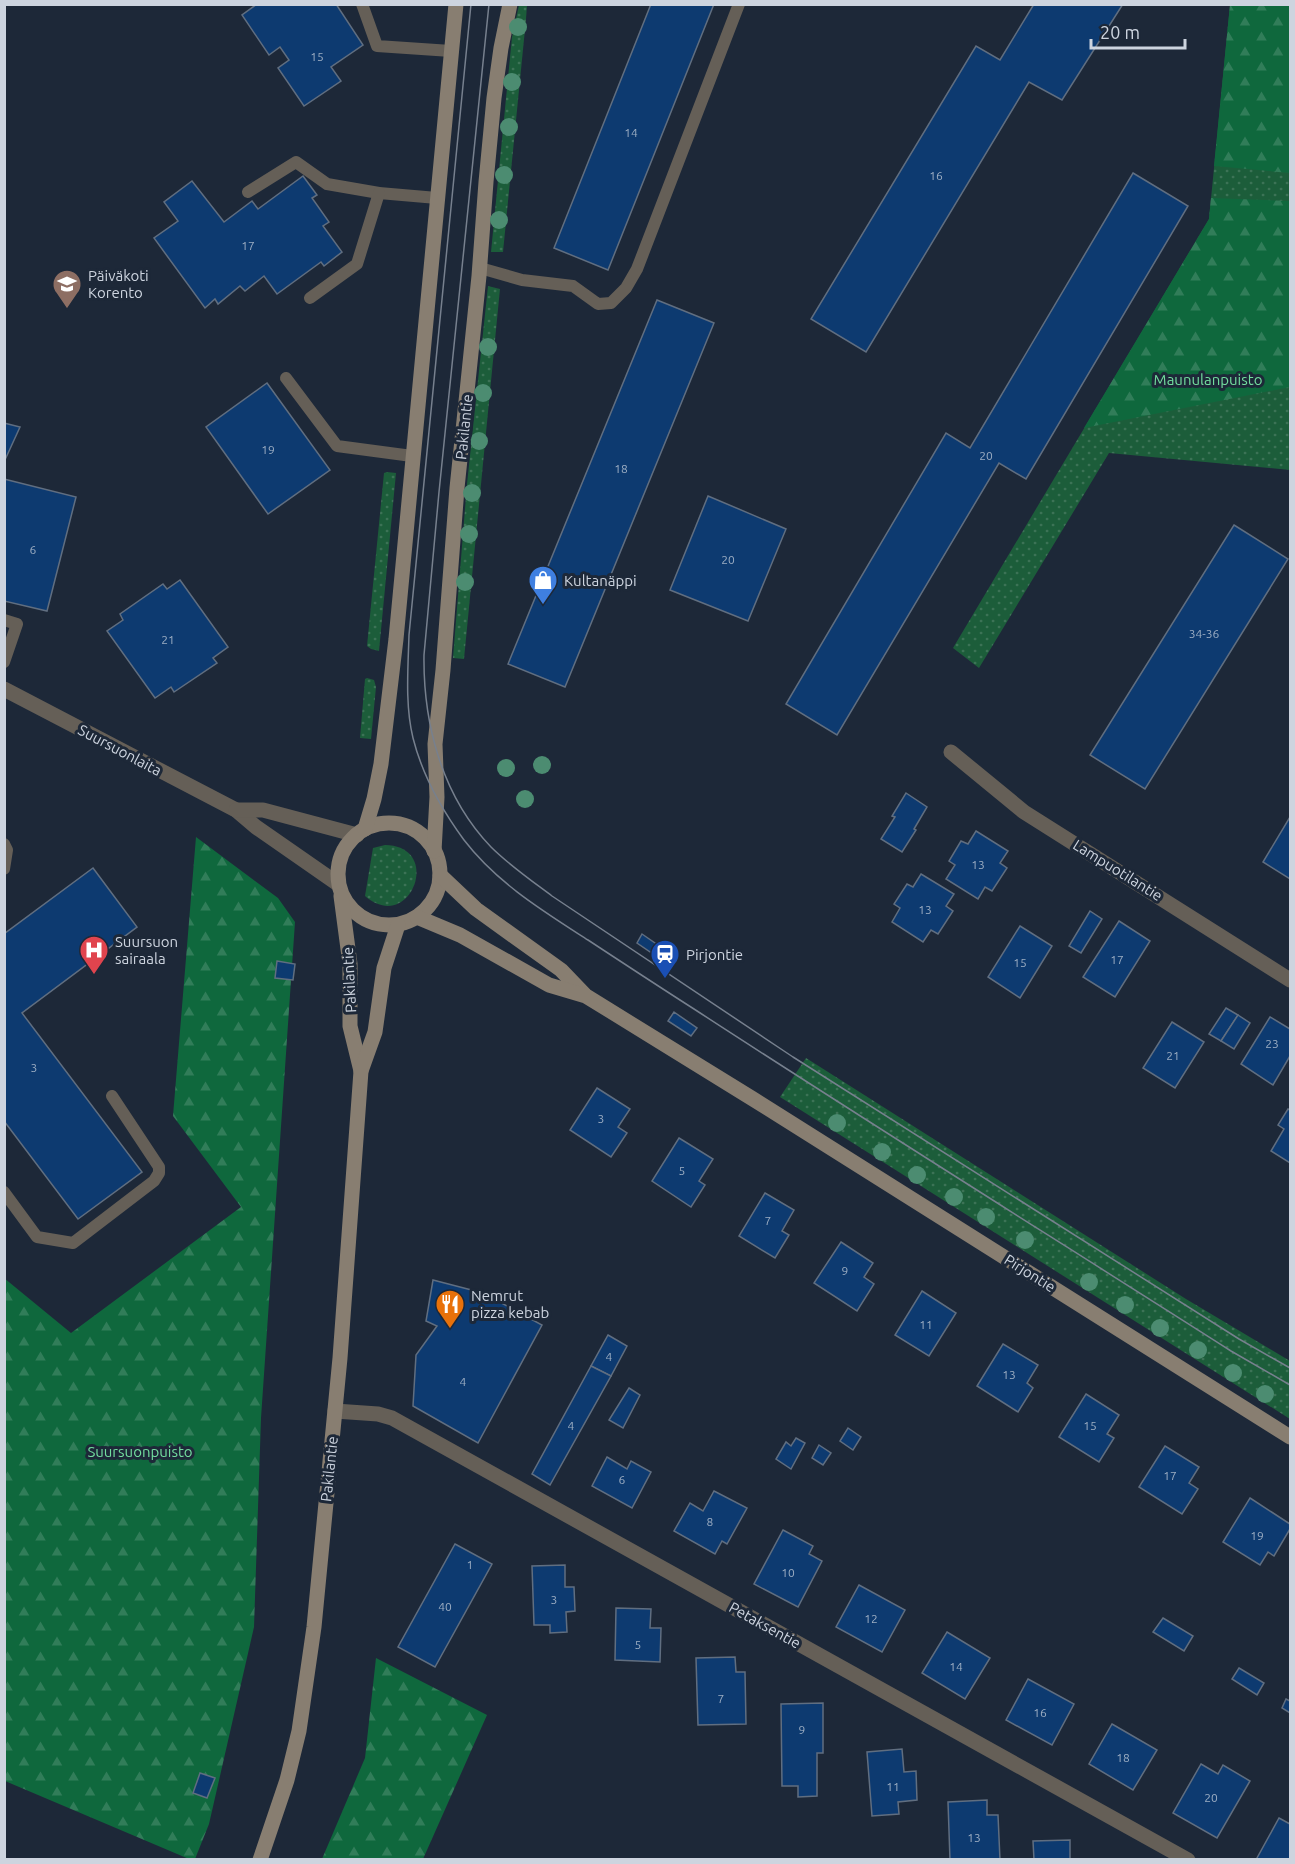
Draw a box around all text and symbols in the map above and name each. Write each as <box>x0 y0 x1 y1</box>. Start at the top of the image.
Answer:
scale bar <box>1091 12 1186 50</box>
text: 20 m <box>1100 22 1140 42</box>
house number: 15 <box>310 50 324 63</box>
house number: 14 <box>624 126 638 139</box>
house number: 16 <box>929 169 943 182</box>
house number: 17 <box>241 239 255 252</box>
place label: Päiväkoti Korento <box>88 267 149 301</box>
school or university icon: Päiväkoti Korento <box>51 268 83 310</box>
park label: Maunulanpuisto <box>1154 371 1262 388</box>
street label: Pakilantie <box>452 393 476 461</box>
house number: 19 <box>261 443 275 456</box>
house number: 20 <box>979 449 993 462</box>
house number: 18 <box>614 462 628 475</box>
house number: 6 <box>30 543 37 556</box>
house number: 20 <box>721 553 735 566</box>
shop icon: Kultanäppi <box>527 564 559 606</box>
place label: Kultanäppi <box>564 572 637 589</box>
house number: 34-36 <box>1189 627 1219 640</box>
house number: 21 <box>161 633 175 646</box>
street label: Suursuonlaita <box>75 721 165 779</box>
street label: Lampuotilantie <box>1070 836 1166 904</box>
house number: 13 <box>971 858 985 871</box>
house number: 13 <box>918 903 932 916</box>
place label: Suursuon sairaala <box>115 933 178 967</box>
hospital icon: Suursuon sairaala <box>78 934 110 976</box>
station icon: Pirjontie <box>649 938 681 980</box>
place label: Pirjontie <box>686 946 743 963</box>
street label: Pakilantie <box>339 947 359 1013</box>
house number: 17 <box>1110 953 1124 966</box>
house number: 15 <box>1013 956 1027 969</box>
house number: 23 <box>1265 1037 1279 1050</box>
house number: 21 <box>1166 1049 1180 1062</box>
house number: 3 <box>31 1061 37 1074</box>
house number: 3 <box>598 1112 604 1125</box>
house number: 5 <box>679 1164 685 1177</box>
house number: 7 <box>765 1214 771 1227</box>
street label: Pirjontie <box>1001 1251 1059 1295</box>
house number: 9 <box>842 1264 848 1277</box>
place label: Nemrut pizza kebab <box>471 1287 549 1321</box>
restaurant icon: Nemrut pizza kebab <box>434 1288 466 1330</box>
house number: 11 <box>919 1318 933 1331</box>
house number: 4 <box>606 1350 613 1363</box>
house number: 13 <box>1002 1368 1016 1381</box>
house number: 4 <box>460 1375 467 1388</box>
house number: 4 <box>568 1419 575 1432</box>
house number: 15 <box>1083 1419 1097 1432</box>
street label: Pakilantie <box>317 1435 341 1503</box>
park label: Suursuonpuisto <box>87 1443 193 1460</box>
house number: 17 <box>1163 1469 1177 1482</box>
house number: 6 <box>619 1473 626 1486</box>
house number: 8 <box>707 1515 714 1528</box>
house number: 19 <box>1250 1529 1264 1542</box>
house number: 1 <box>467 1558 473 1571</box>
house number: 10 <box>781 1566 795 1579</box>
house number: 3 <box>551 1593 557 1606</box>
street label: Petaksentie <box>726 1598 804 1652</box>
house number: 40 <box>438 1600 452 1613</box>
house number: 12 <box>864 1612 878 1625</box>
house number: 5 <box>635 1638 641 1651</box>
house number: 14 <box>949 1660 963 1673</box>
house number: 7 <box>718 1692 724 1705</box>
house number: 16 <box>1033 1706 1047 1719</box>
house number: 9 <box>799 1723 805 1736</box>
house number: 18 <box>1116 1751 1130 1764</box>
house number: 11 <box>886 1780 900 1793</box>
house number: 20 <box>1204 1791 1218 1804</box>
house number: 13 <box>967 1831 981 1844</box>

